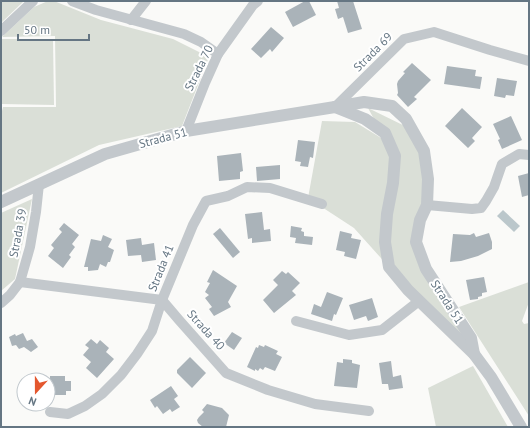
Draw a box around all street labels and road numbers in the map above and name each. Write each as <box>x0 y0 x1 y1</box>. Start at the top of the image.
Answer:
street label: Strada 69 <box>350 29 395 74</box>
street label: Strada 70 <box>181 42 216 93</box>
street label: Strada 51 <box>137 124 189 151</box>
street label: Strada 39 <box>5 207 30 258</box>
street label: Strada 41 <box>144 242 177 293</box>
street label: Strada 51 <box>428 277 467 326</box>
street label: Strada 40 <box>184 306 229 353</box>

